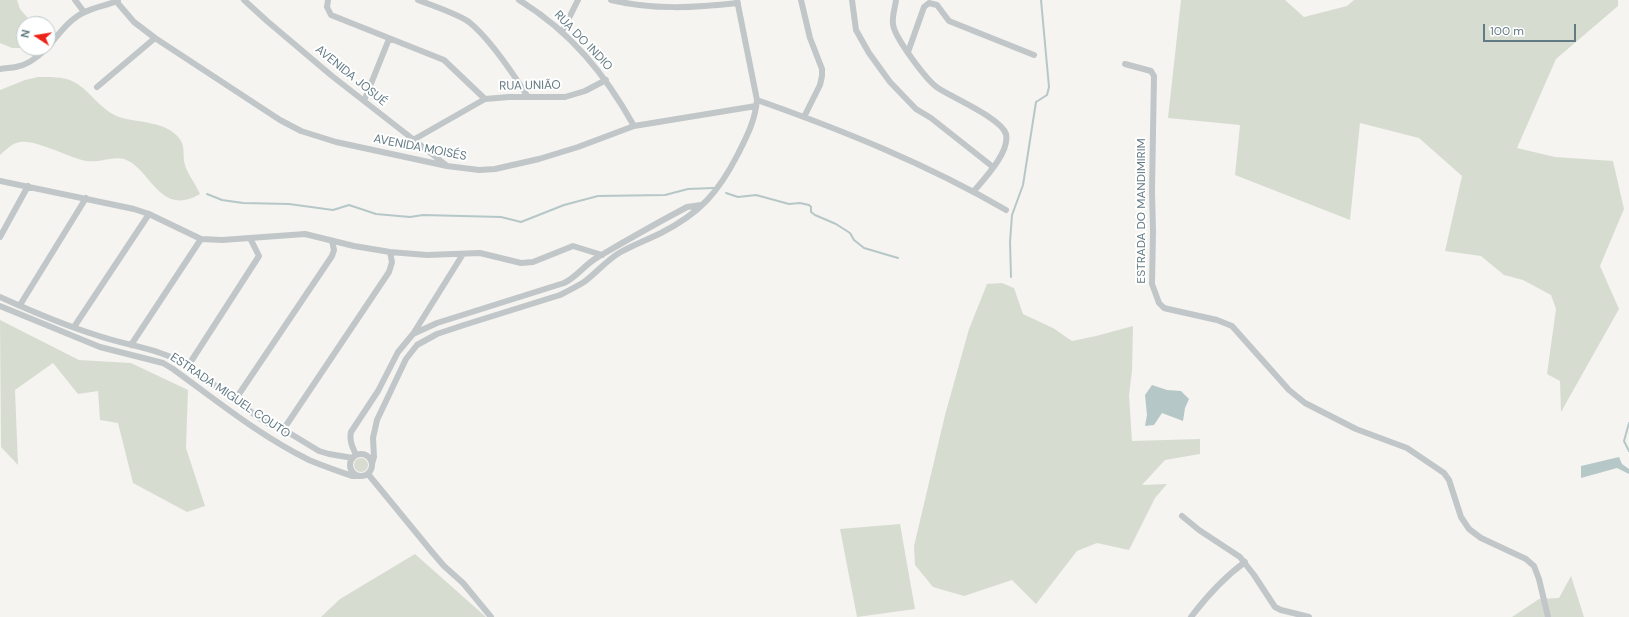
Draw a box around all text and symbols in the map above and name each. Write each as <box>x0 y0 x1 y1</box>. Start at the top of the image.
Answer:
street label: RUA DO INDIO <box>551 8 615 74</box>
north arrow <box>16 16 56 56</box>
scale bar <box>1485 16 1578 42</box>
text: 100 m <box>1490 23 1524 39</box>
text: N <box>18 28 33 39</box>
street label: AVENIDA JOSUÉ <box>312 43 390 109</box>
street label: RUA UNIÃO <box>499 78 561 94</box>
street label: AVENIDA MOISÉS <box>372 132 468 164</box>
street label: ESTRADA DO MANDIMIRIM <box>1135 138 1149 284</box>
street label: ESTRADA MIGUEL COUTO <box>167 350 293 442</box>

